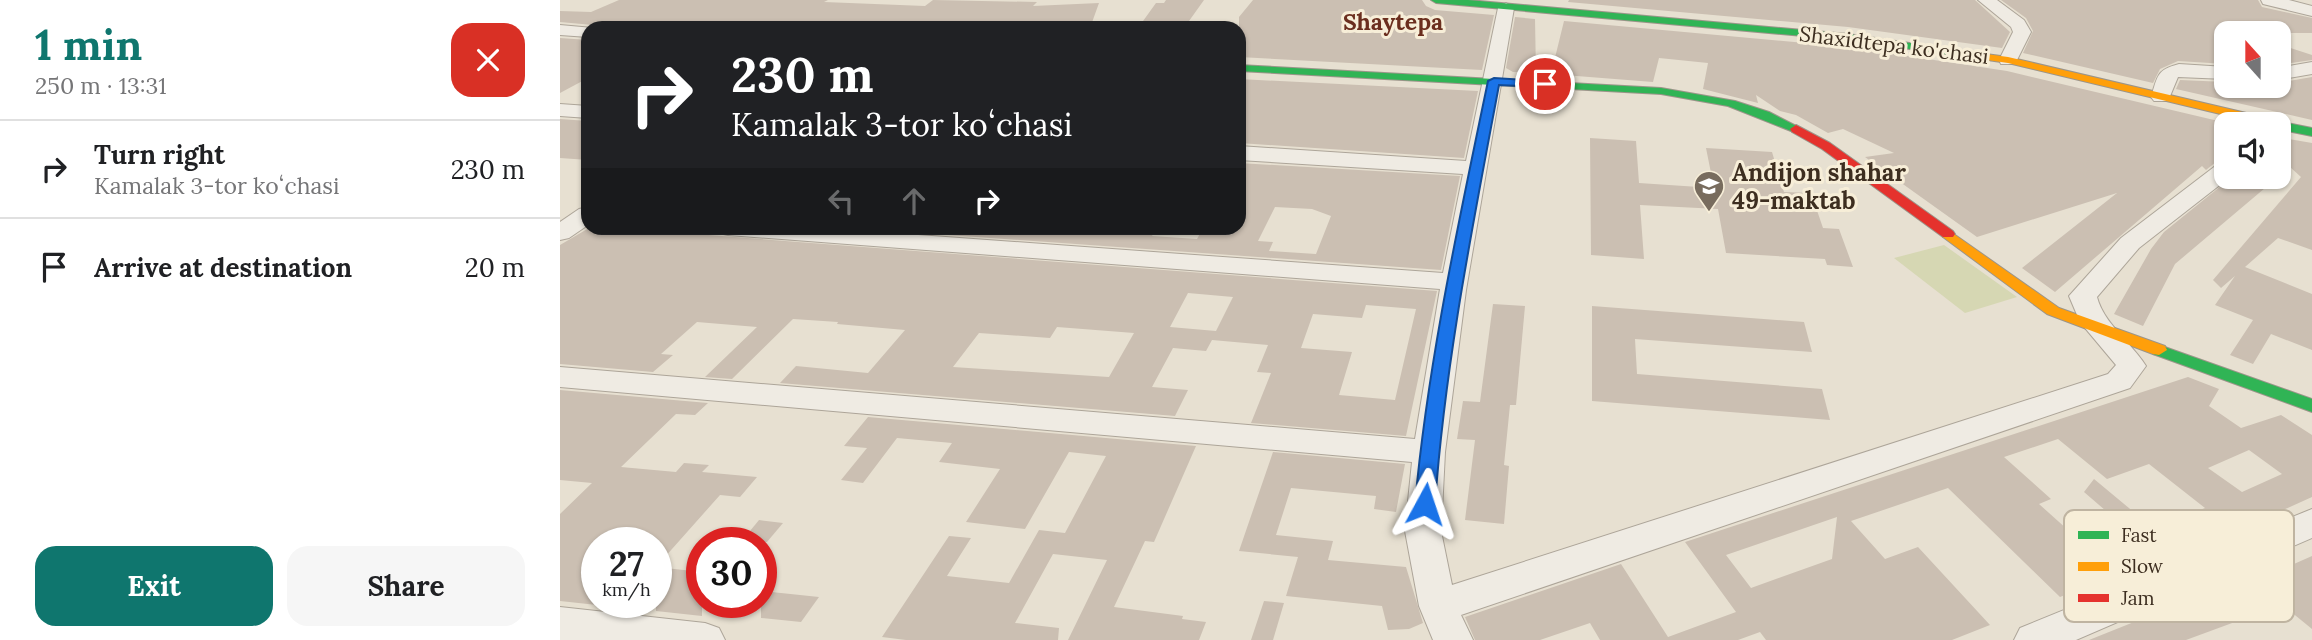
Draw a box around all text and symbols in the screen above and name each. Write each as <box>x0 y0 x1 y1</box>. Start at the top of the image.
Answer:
district label: Shaytepa <box>1343 7 1443 36</box>
text: 1 min <box>35 18 142 72</box>
street label: Shaxidtepa ko'chasi <box>1798 20 1990 70</box>
north arrow <box>2214 21 2291 98</box>
map controls <box>2214 21 2291 189</box>
button: close <box>451 23 525 97</box>
text: 230 m <box>731 43 874 105</box>
icon: right <box>616 49 707 140</box>
pin <box>1515 54 1575 114</box>
icon: arrive <box>1526 65 1564 103</box>
text: 250 m · 13:31 <box>35 71 167 100</box>
text: Kamalak 3-tor koʻchasi <box>731 104 1072 145</box>
button: sound <box>2214 112 2291 189</box>
text: Turn right <box>94 138 225 171</box>
icon: right <box>35 150 73 188</box>
text: 230 m <box>451 153 525 186</box>
place label: Andijon shahar 49-maktab <box>1732 157 1906 216</box>
school or university icon: Andijon shahar 49-maktab <box>1692 169 1726 213</box>
text: Kamalak 3-tor koʻchasi <box>94 171 339 200</box>
icon: left <box>822 182 860 220</box>
icon: ahead <box>895 182 933 220</box>
icon: right <box>968 182 1006 220</box>
icon: arrive <box>35 248 73 286</box>
text: Arrive at destination <box>94 251 352 284</box>
text: 20 m <box>465 251 525 284</box>
position arrow <box>1388 467 1462 541</box>
legend <box>2064 510 2294 622</box>
text: Fast <box>2121 523 2157 547</box>
speed limit sign: 30 <box>686 527 777 618</box>
text: 27 <box>609 541 644 586</box>
button: Exit <box>35 546 273 626</box>
button: Share <box>287 546 525 626</box>
text: Slow <box>2121 554 2164 578</box>
text: km/h <box>602 578 651 601</box>
text: Jam <box>2120 586 2155 610</box>

